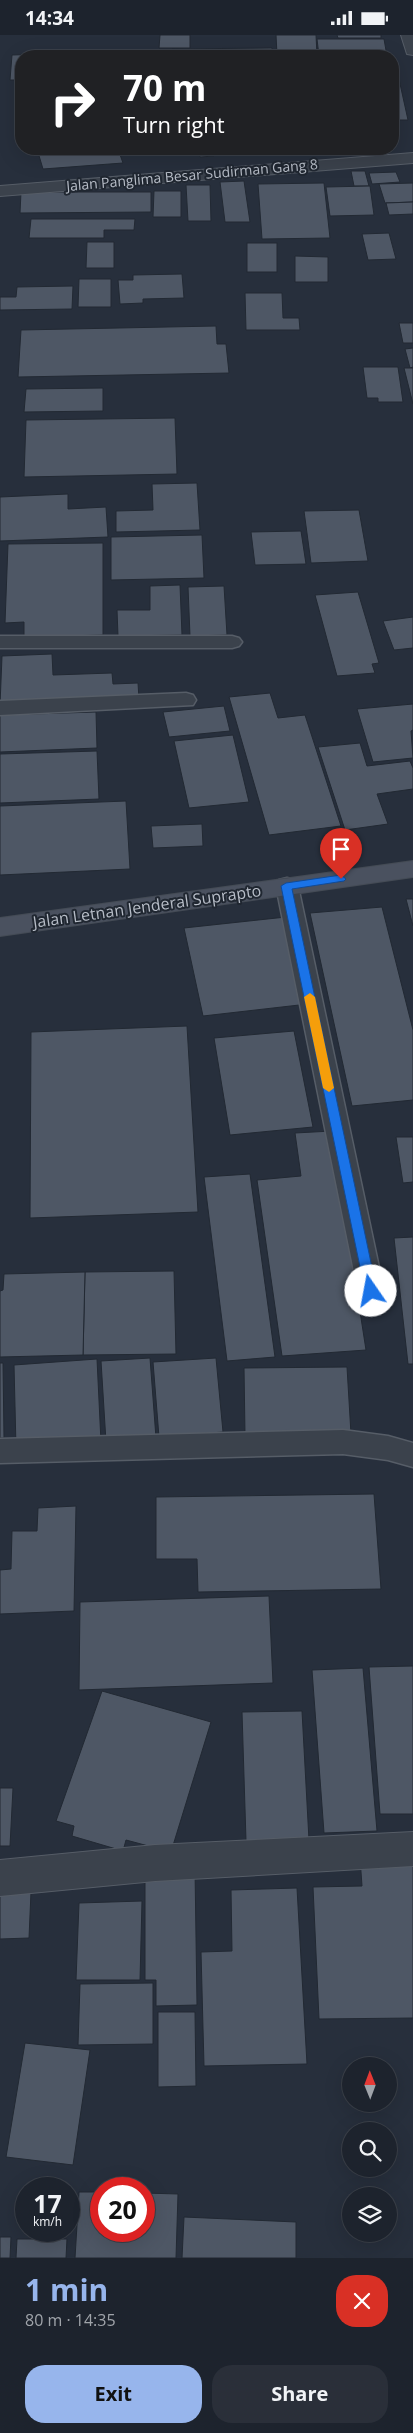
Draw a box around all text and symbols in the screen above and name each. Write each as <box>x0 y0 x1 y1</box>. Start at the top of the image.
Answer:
text: 14:34 <box>25 5 74 31</box>
text: 70 m <box>123 64 206 111</box>
icon: right <box>40 70 105 135</box>
text: Turn right <box>123 109 225 139</box>
street label: Jalan Panglima Besar Sudirman Gang 8 <box>63 154 319 195</box>
pin <box>320 828 362 879</box>
icon: arrive <box>327 835 355 863</box>
street label: Jalan Letnan Jenderal Suprapto <box>29 879 263 933</box>
position arrow <box>344 1264 396 1316</box>
north arrow <box>342 2057 398 2113</box>
map controls <box>342 2057 397 2242</box>
button: search <box>342 2122 397 2177</box>
speed limit sign: 20 <box>90 2177 155 2242</box>
text: 17 <box>33 2186 62 2220</box>
button: layers <box>342 2187 397 2242</box>
text: km/h <box>33 2213 62 2230</box>
text: 1 min <box>25 2269 108 2310</box>
button: close <box>336 2275 388 2327</box>
text: 80 m · 14:35 <box>25 2309 116 2331</box>
button: Exit <box>25 2365 202 2423</box>
button: Share <box>212 2365 388 2423</box>

